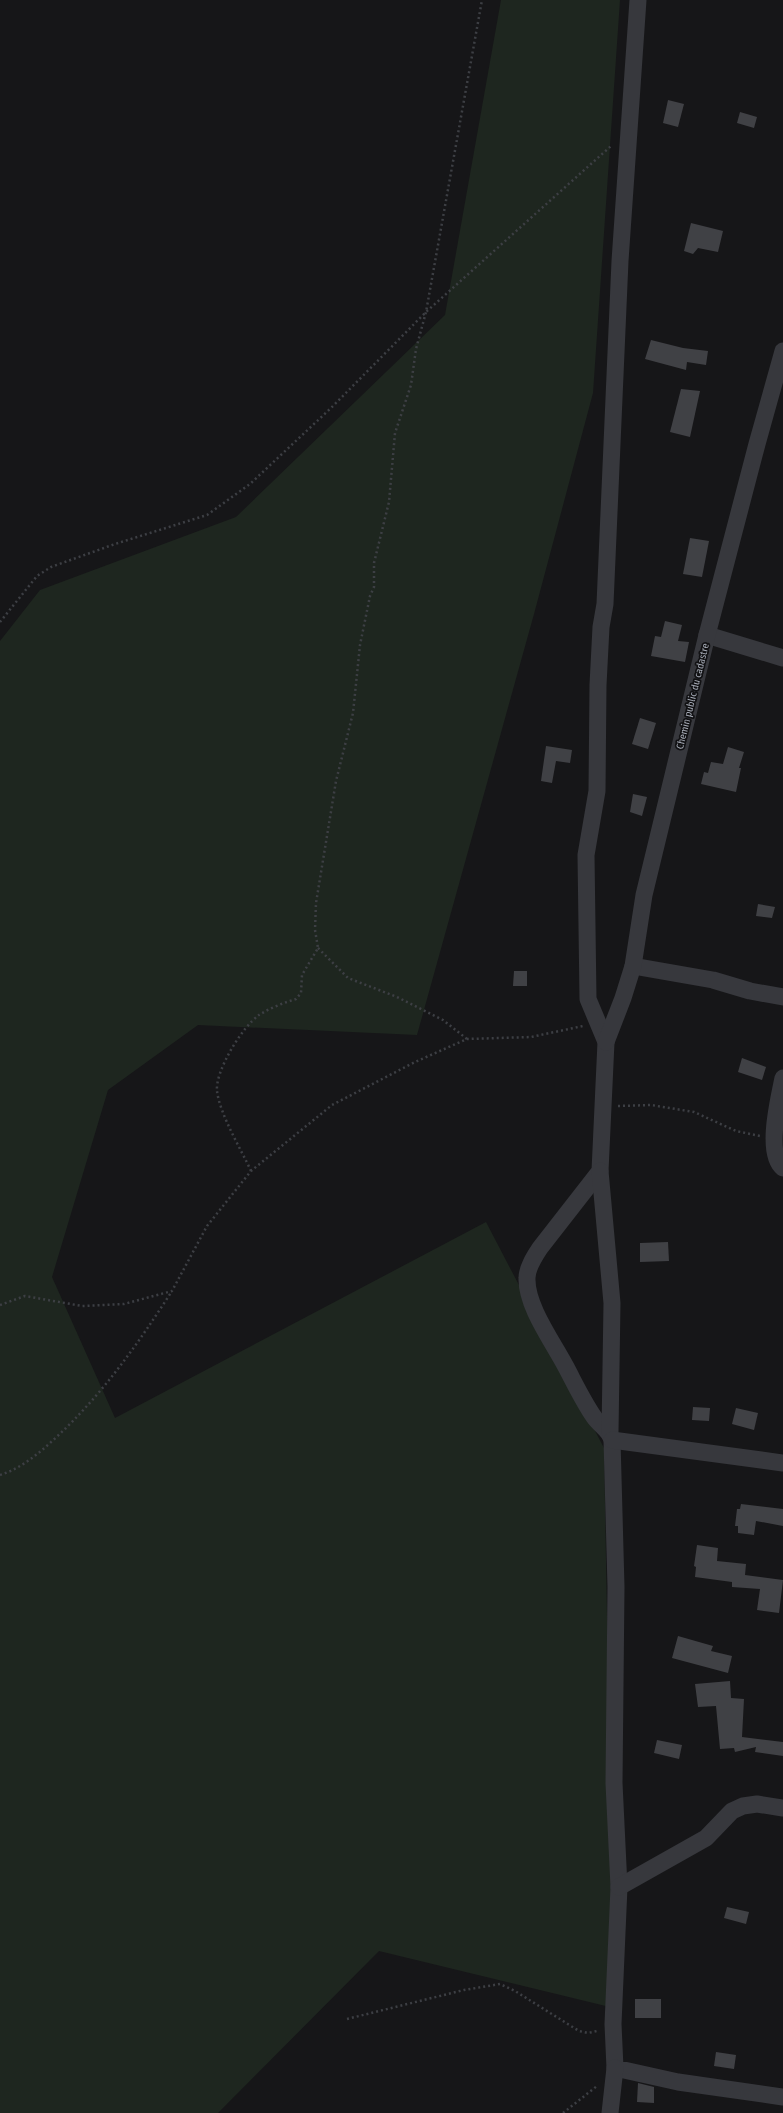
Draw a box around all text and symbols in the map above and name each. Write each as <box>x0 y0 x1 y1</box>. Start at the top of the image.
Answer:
street label: Chemin public du cadastre <box>674 642 712 750</box>

